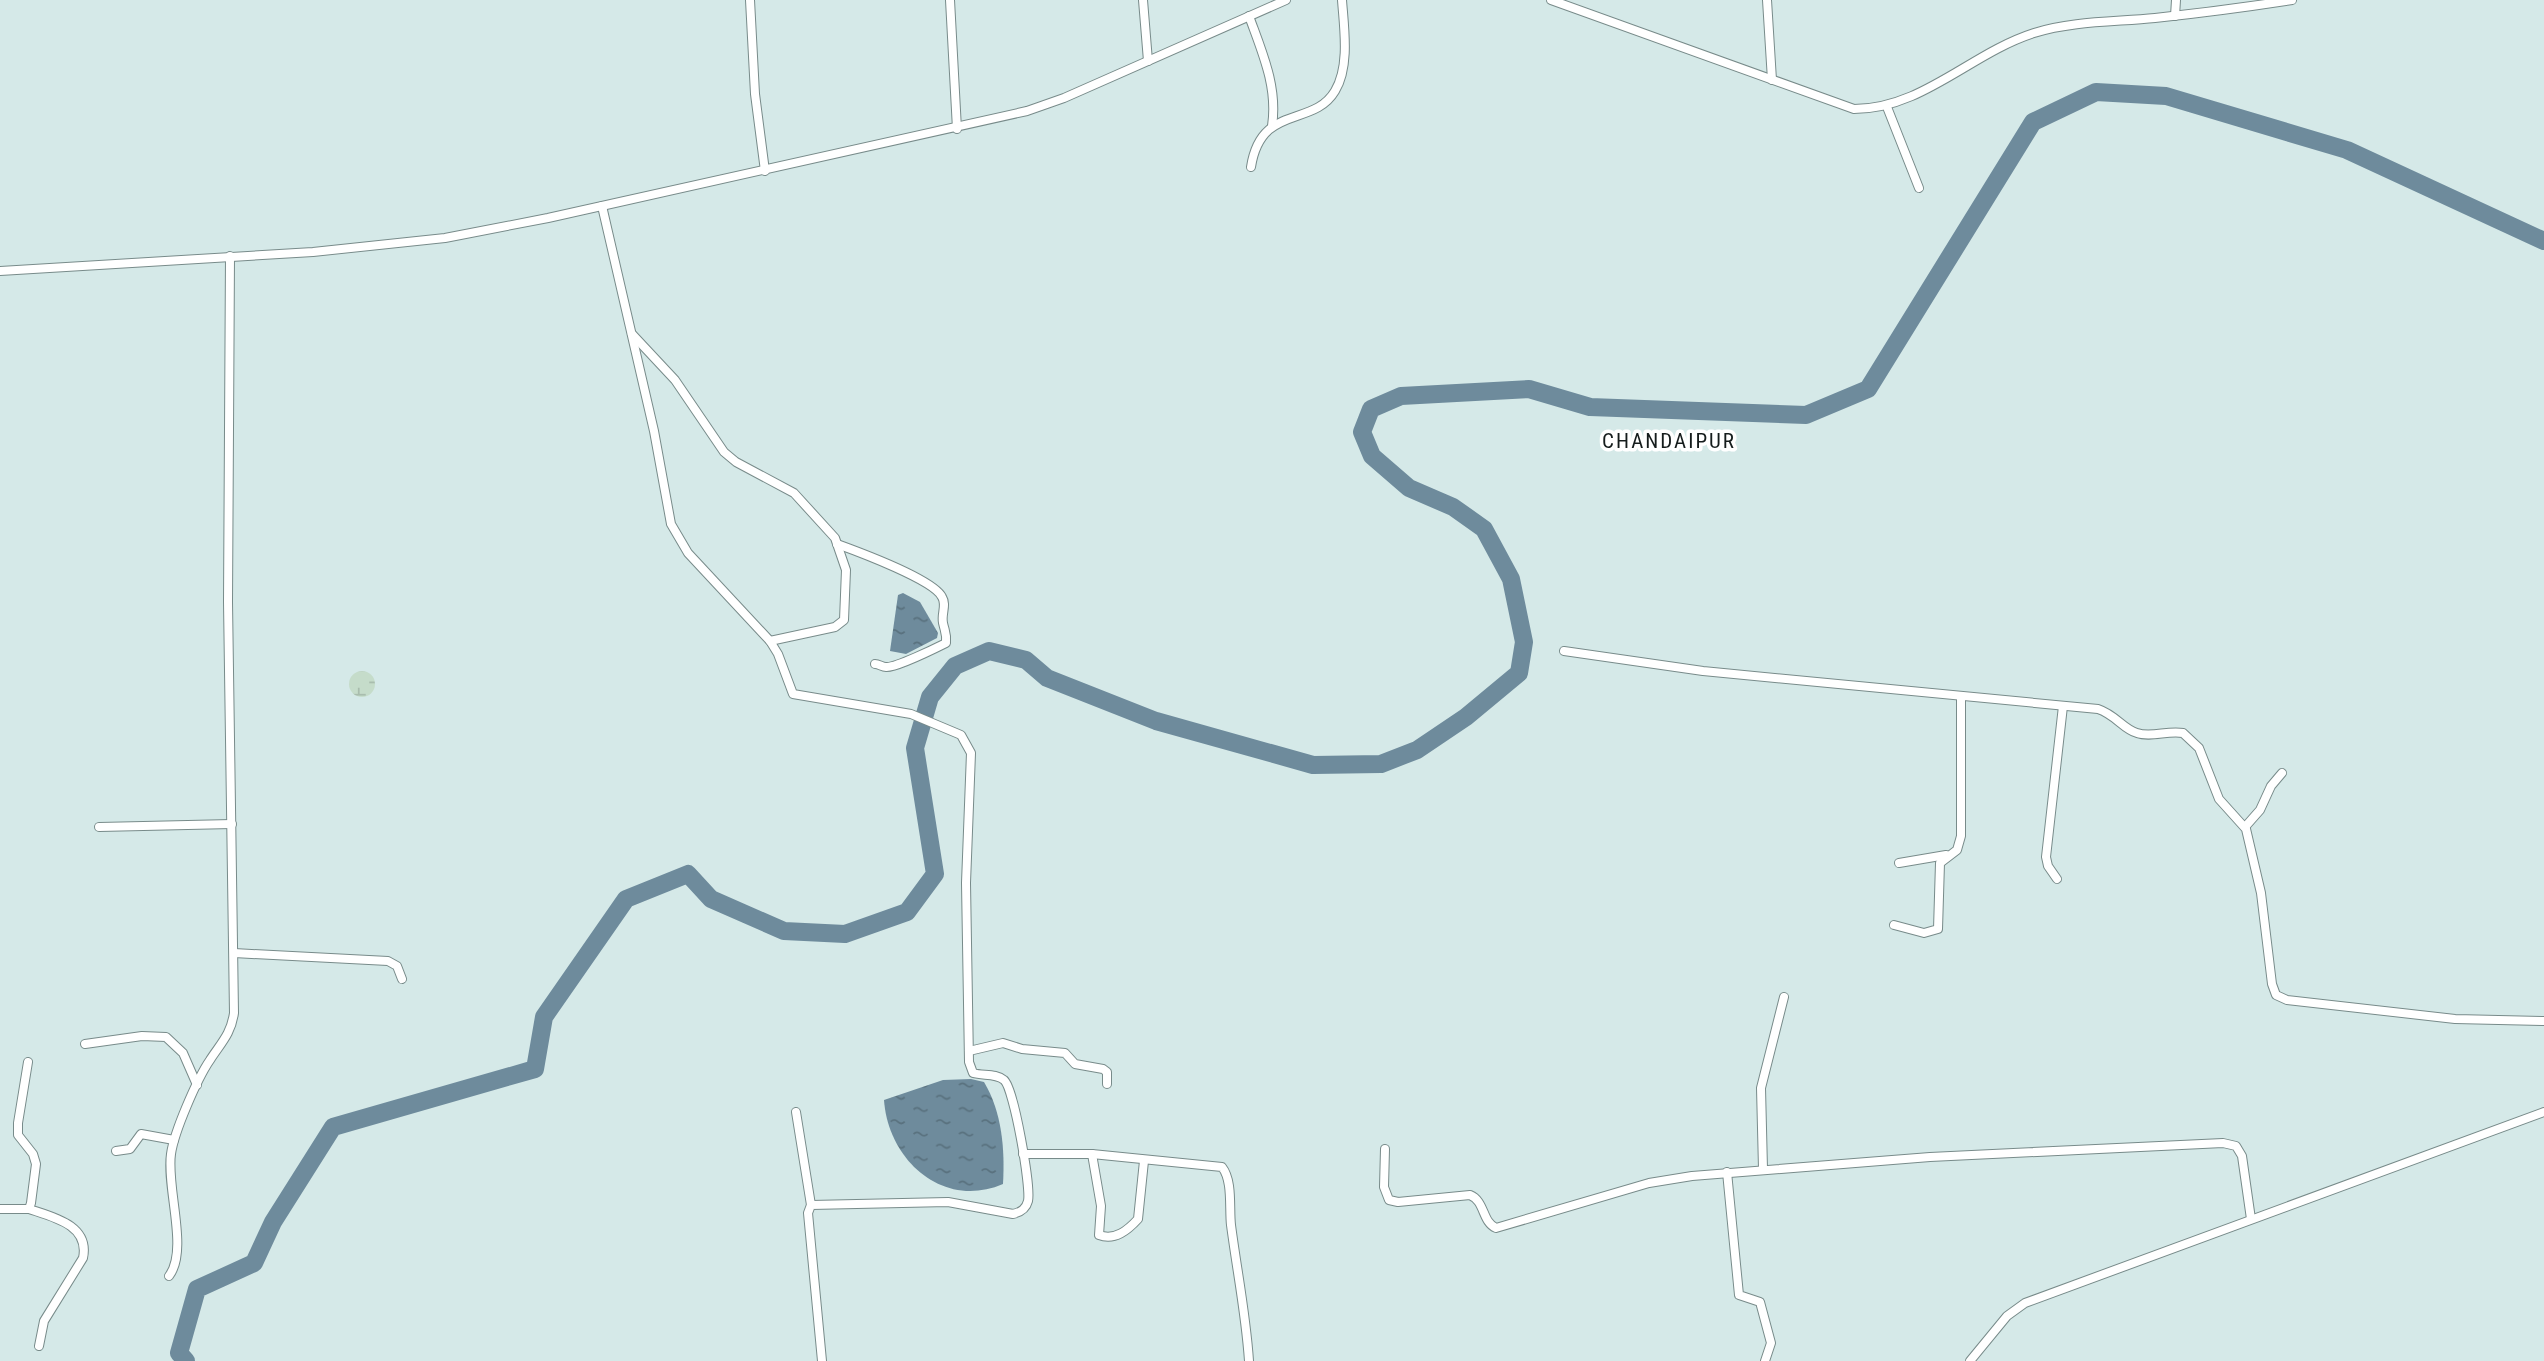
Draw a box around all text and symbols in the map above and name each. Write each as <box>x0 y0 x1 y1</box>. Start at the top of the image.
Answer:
district label: CHANDAIPUR <box>1602 429 1736 453</box>

